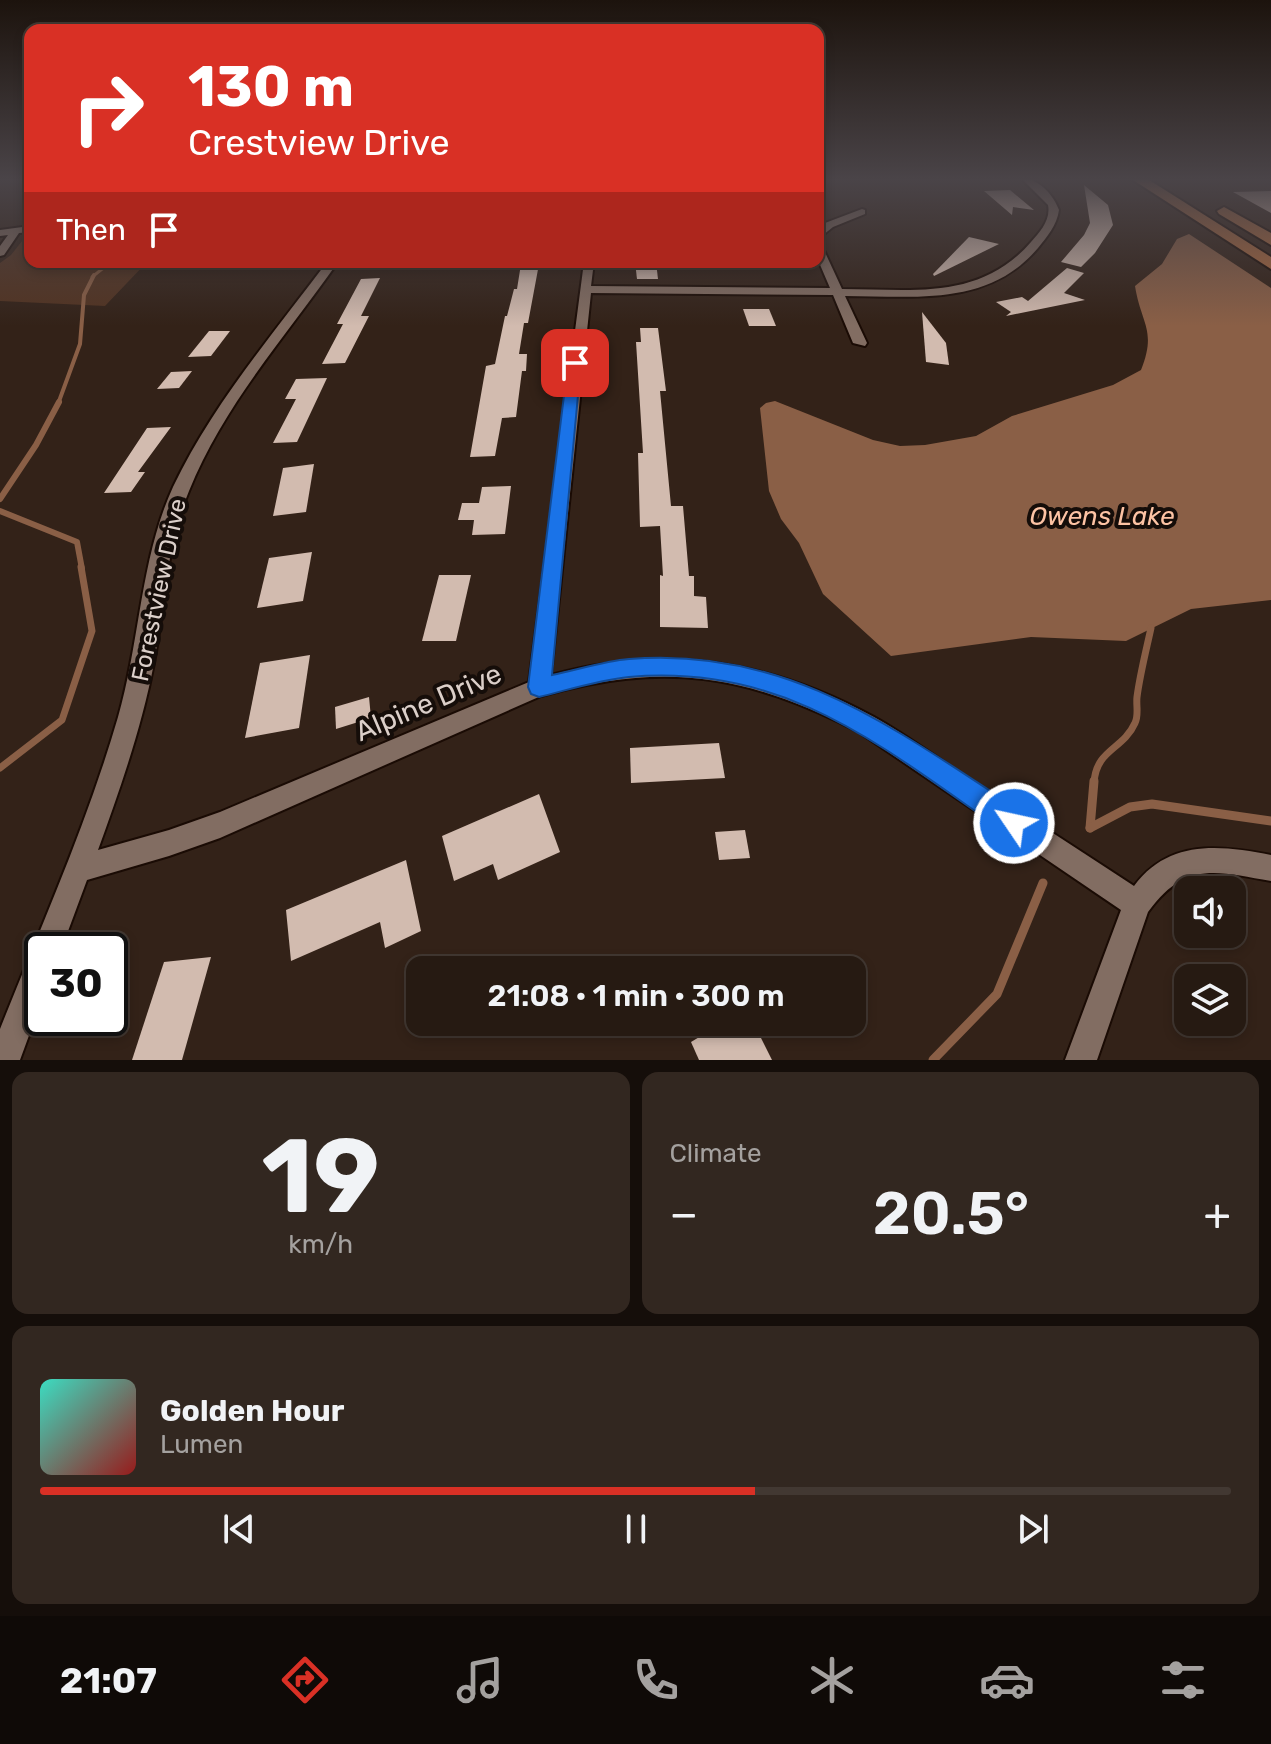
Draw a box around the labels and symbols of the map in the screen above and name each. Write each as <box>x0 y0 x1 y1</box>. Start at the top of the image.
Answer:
pin <box>541 329 609 397</box>
street label: Forestview Drive <box>126 496 192 684</box>
water label: Owens Lake <box>1029 501 1175 532</box>
street label: Alpine Drive <box>350 657 506 748</box>
position arrow <box>972 781 1056 865</box>
speed limit sign: 30 <box>24 932 128 1036</box>

